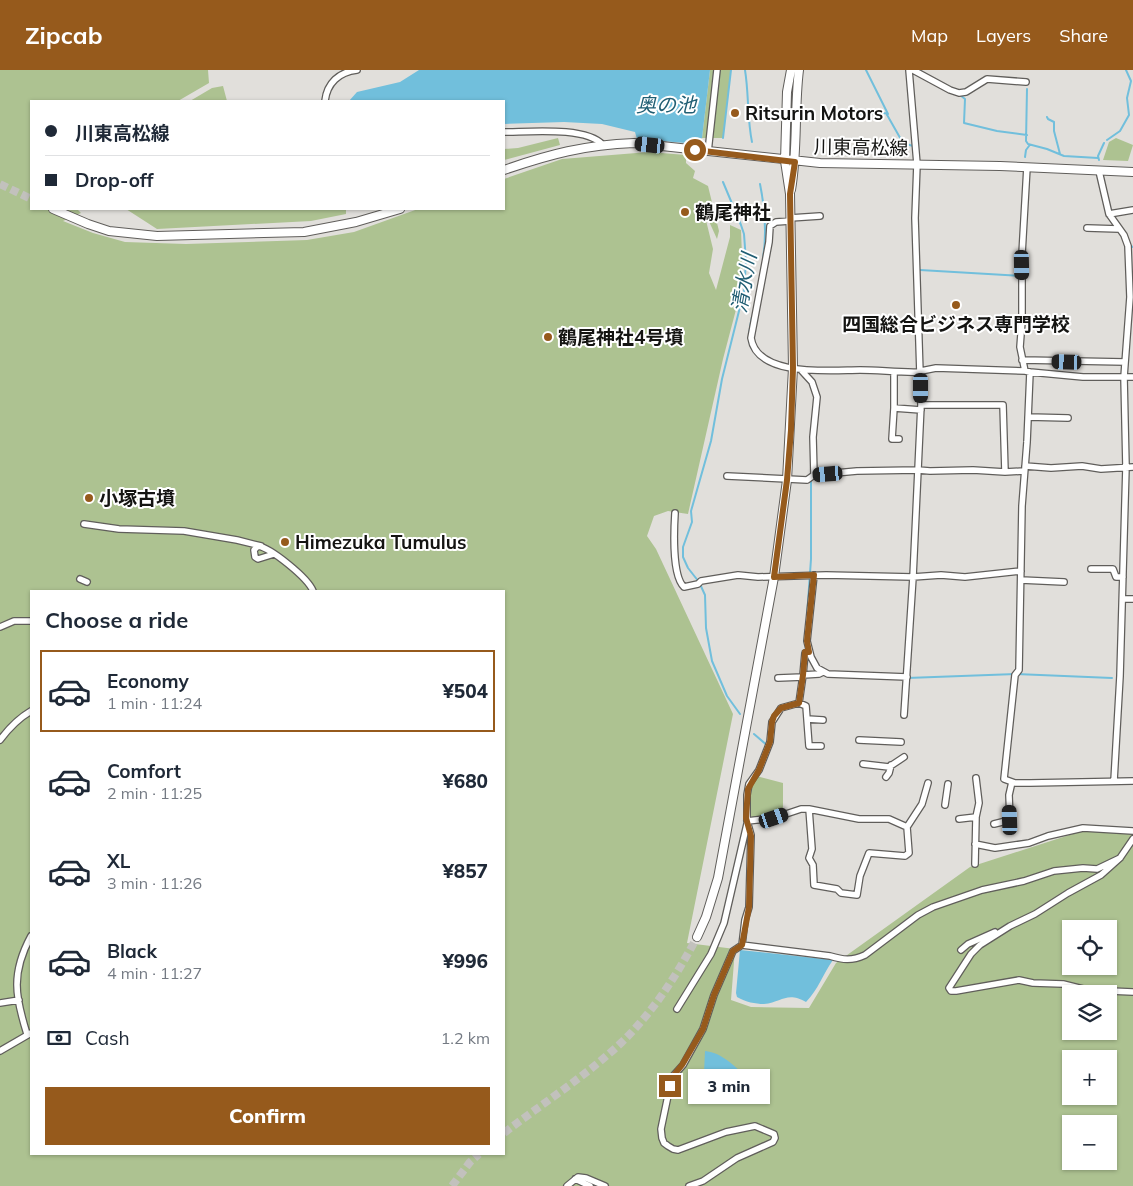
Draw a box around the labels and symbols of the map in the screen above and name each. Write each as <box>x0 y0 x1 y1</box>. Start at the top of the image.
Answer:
water label: 奥の池 <box>636 92 698 117</box>
place label: Ritsurin Motors <box>745 101 883 125</box>
marker: Ritsurin Motors <box>729 107 741 119</box>
street label: 川東高松線 <box>813 134 909 160</box>
car <box>634 136 665 154</box>
route start <box>684 139 706 161</box>
place label: 鶴尾神社 <box>695 200 771 224</box>
marker: 鶴尾神社 <box>679 206 691 218</box>
water label: 清水川 <box>726 249 761 315</box>
car <box>1014 250 1029 280</box>
marker: 四国総合ビジネス専門学校 <box>950 299 962 311</box>
place label: 四国総合ビジネス専門学校 <box>842 312 1070 336</box>
place label: 鶴尾神社4号墳 <box>558 325 683 349</box>
marker: 鶴尾神社4号墳 <box>542 331 554 343</box>
car <box>1051 354 1082 370</box>
car <box>913 373 928 403</box>
car <box>812 465 843 483</box>
place label: 小塚古墳 <box>99 486 175 510</box>
marker: 小塚古墳 <box>83 492 95 504</box>
place label: Himezuka Tumulus <box>295 530 467 554</box>
marker: Himezuka Tumulus <box>279 536 291 548</box>
car <box>1001 805 1018 835</box>
car <box>757 806 790 830</box>
callout: 3 min <box>688 1068 770 1104</box>
route end <box>659 1075 681 1097</box>

